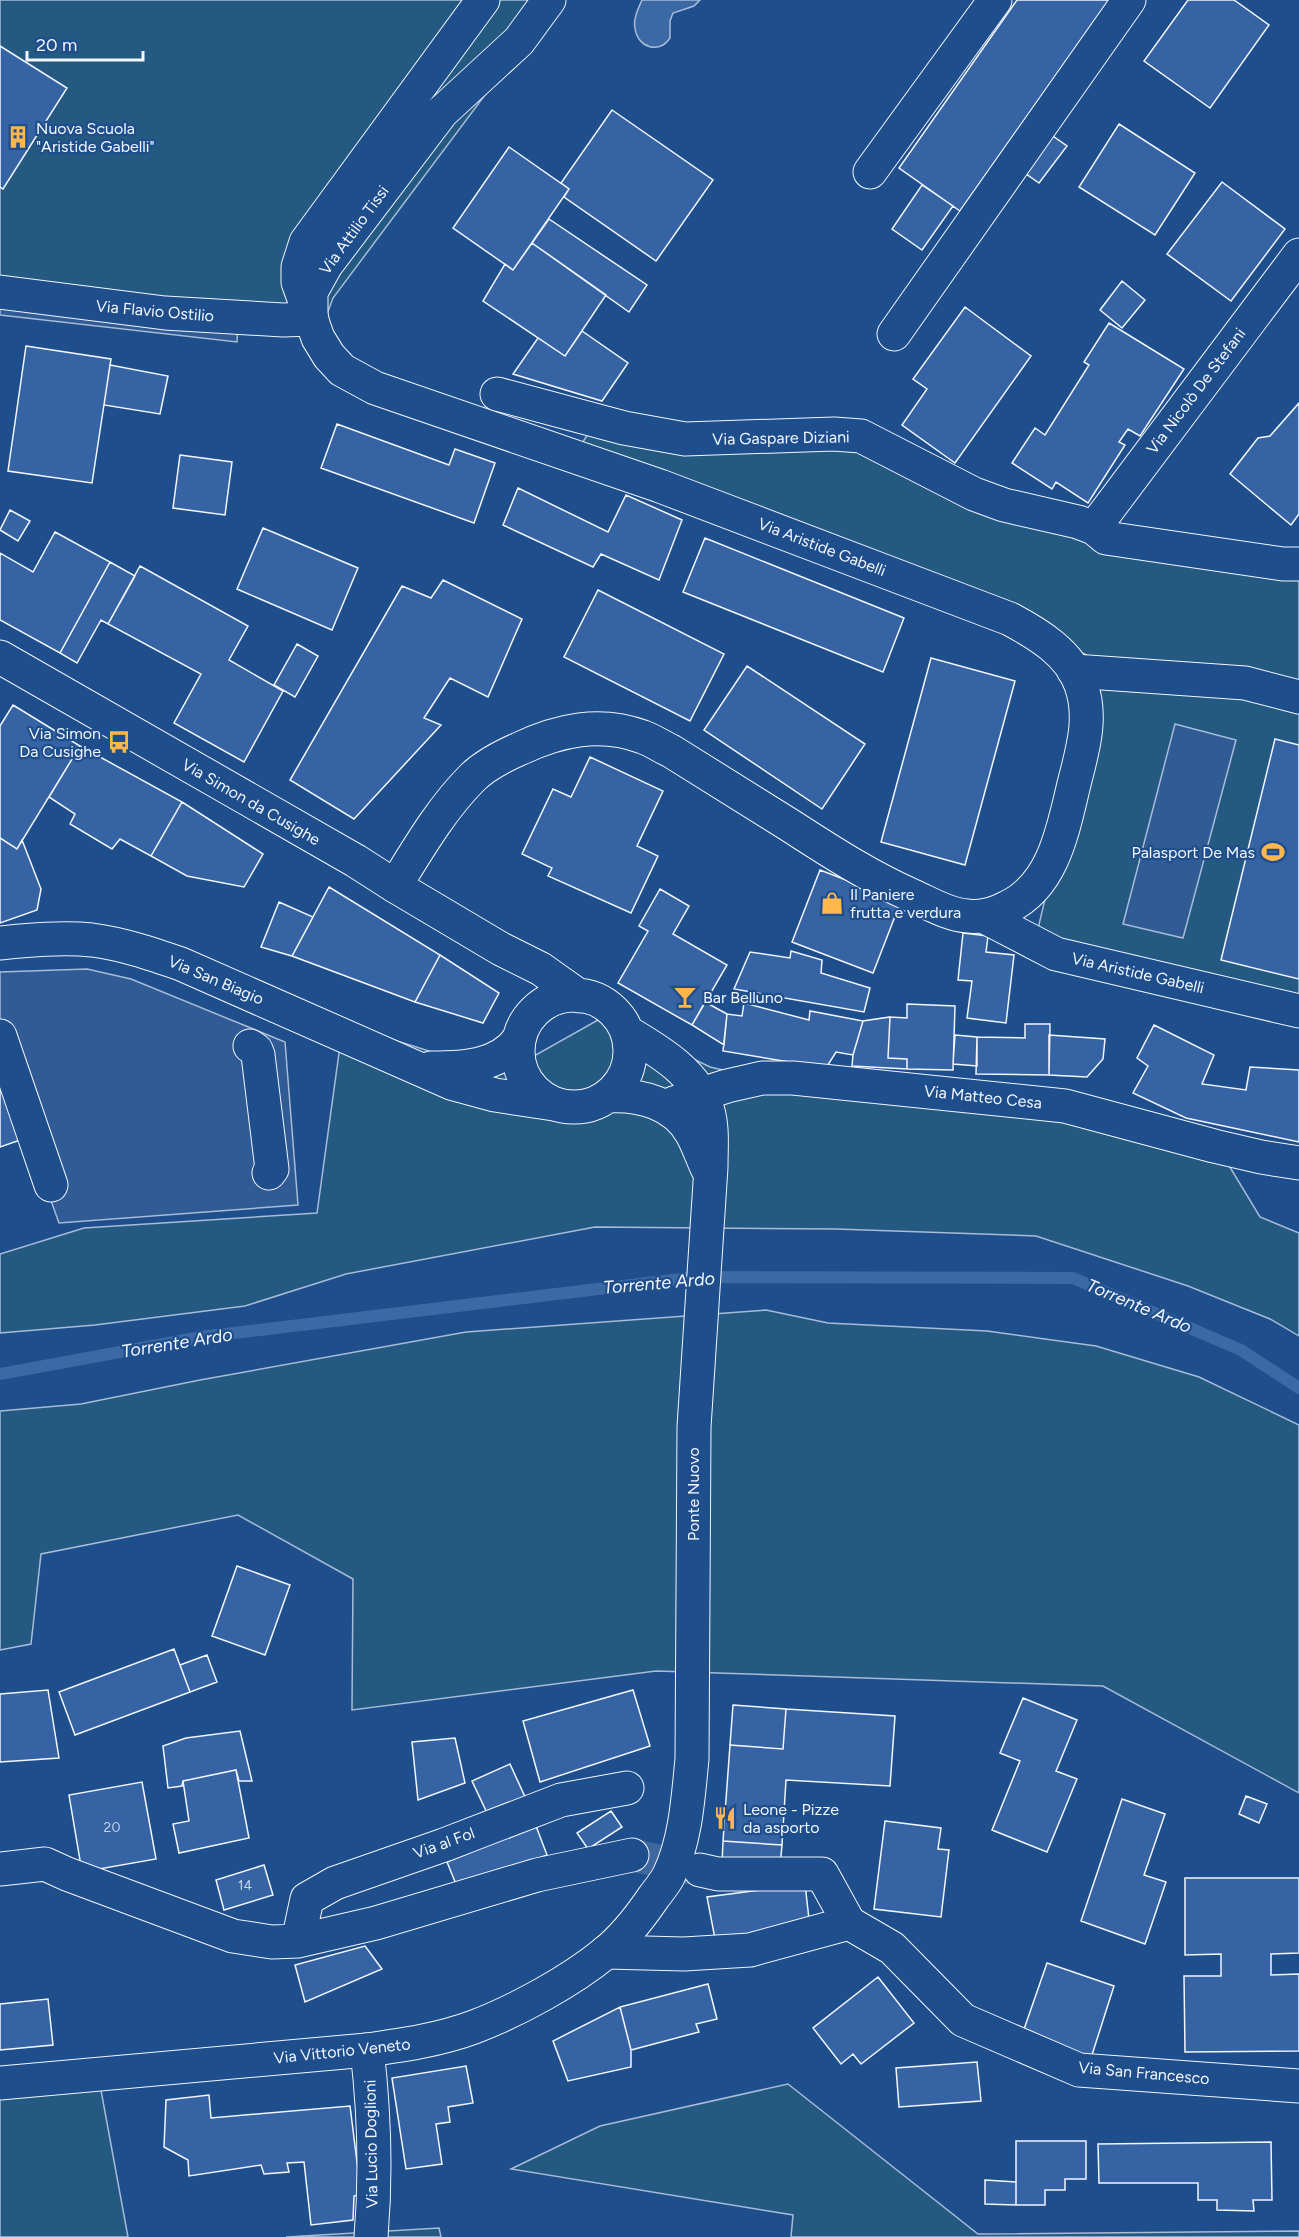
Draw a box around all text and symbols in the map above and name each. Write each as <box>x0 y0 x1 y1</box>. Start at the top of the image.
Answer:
scale bar <box>27 24 142 62</box>
text: 20 m <box>36 34 77 56</box>
place label: Nuova Scuola "Aristide Gabelli" <box>36 119 155 156</box>
building icon: Nuova Scuola "Aristide Gabelli" <box>5 124 31 150</box>
street label: Via Attilio Tissi <box>315 182 393 278</box>
street label: Via Flavio Ostilio <box>95 296 215 326</box>
street label: Via Nicolò De Stefani <box>1142 324 1250 458</box>
street label: Via Gaspare Diziani <box>712 427 850 449</box>
street label: Via Aristide Gabelli <box>755 514 889 580</box>
place label: Via Simon Da Cusighe <box>19 724 101 761</box>
bus stop icon: Via Simon Da Cusighe <box>106 729 132 755</box>
street label: Via Simon da Cusighe <box>179 755 324 849</box>
sports icon: Palasport De Mas <box>1260 839 1286 865</box>
place label: Palasport De Mas <box>1132 843 1255 862</box>
place label: Il Paniere frutta e verdura <box>850 885 961 922</box>
shop icon: Il Paniere frutta e verdura <box>819 890 845 916</box>
street label: Via Aristide Gabelli <box>1070 949 1206 997</box>
street label: Via San Biagio <box>165 951 267 1009</box>
bar icon: Bar Belluno <box>672 984 698 1010</box>
place label: Bar Belluno <box>703 988 783 1007</box>
street label: Via Matteo Cesa <box>923 1081 1043 1113</box>
water label: Torrente Ardo <box>602 1267 716 1299</box>
water label: Torrente Ardo <box>1083 1274 1195 1338</box>
water label: Torrente Ardo <box>120 1323 234 1363</box>
street label: Ponte Nuovo <box>684 1447 703 1541</box>
place label: Leone - Pizze da asporto <box>743 1800 839 1837</box>
restaurant icon: Leone - Pizze da asporto <box>712 1805 738 1831</box>
house number: 20 <box>104 1819 120 1836</box>
street label: Via al Fol <box>411 1823 477 1863</box>
house number: 14 <box>238 1877 253 1894</box>
street label: Via Vittorio Veneto <box>273 2034 411 2068</box>
street label: Via San Francesco <box>1078 2058 1210 2088</box>
street label: Via Lucio Doglioni <box>360 2080 382 2208</box>

